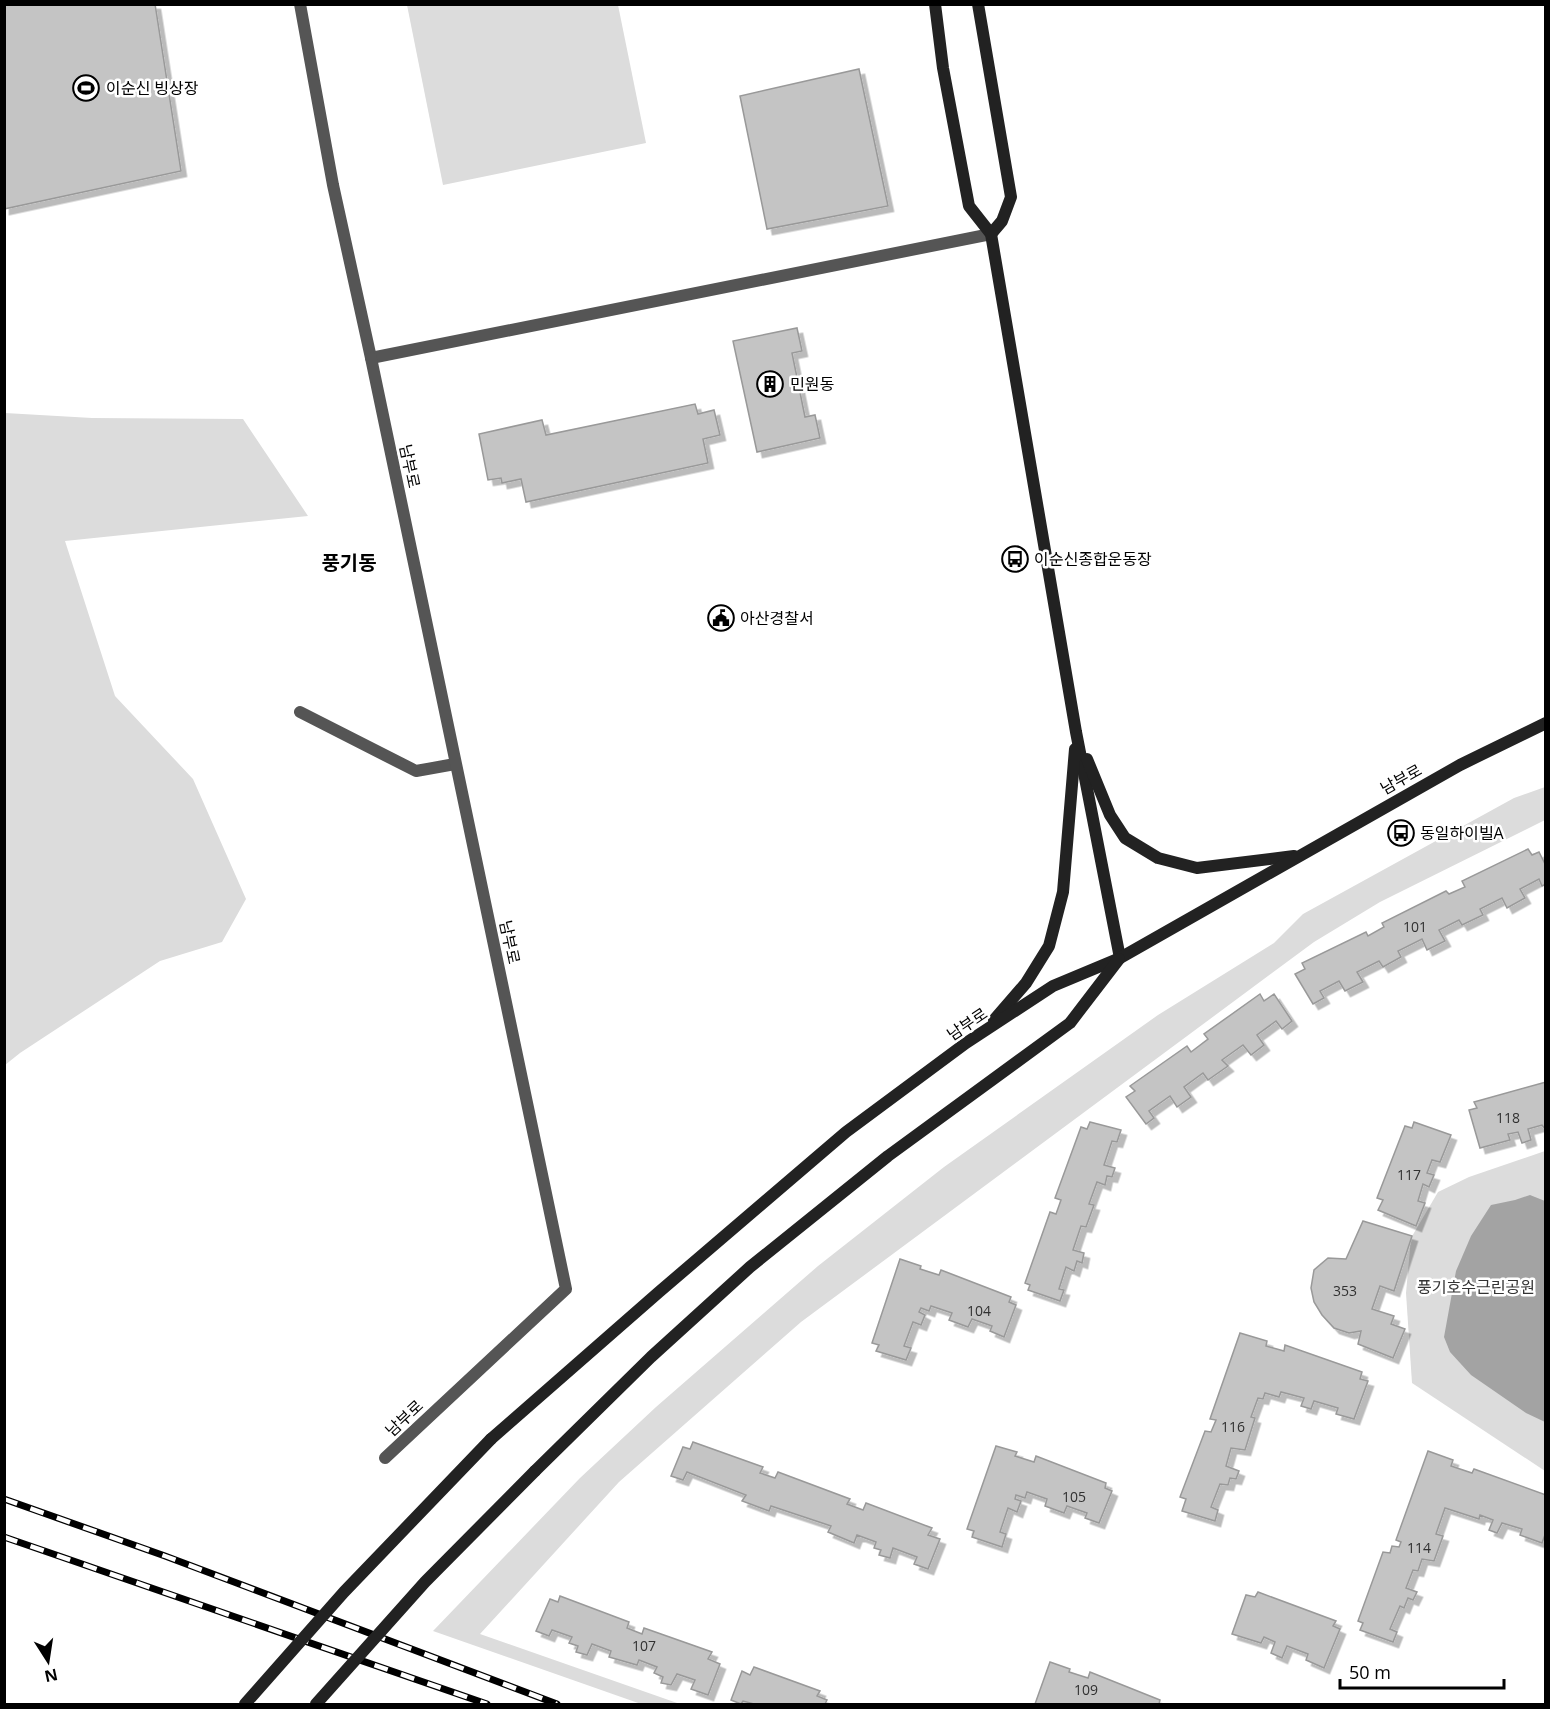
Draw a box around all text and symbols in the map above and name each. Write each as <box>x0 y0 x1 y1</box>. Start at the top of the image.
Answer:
sports icon: 이순신 빙상장 <box>71 73 101 103</box>
place label: 이순신 빙상장 <box>106 77 199 99</box>
building icon: 민원동 <box>755 369 785 399</box>
place label: 민원동 <box>790 373 834 395</box>
street label: 남부로 <box>395 442 425 490</box>
bus stop icon: 이순신종합운동장 <box>1000 544 1030 574</box>
place label: 이순신종합운동장 <box>1034 548 1152 570</box>
district label: 풍기동 <box>321 549 377 576</box>
public building icon: 아산경찰서 <box>706 603 736 633</box>
place label: 아산경찰서 <box>740 607 814 629</box>
street label: 남부로 <box>1376 759 1426 799</box>
bus stop icon: 동일하이빌A <box>1386 818 1416 848</box>
place label: 동일하이빌A <box>1420 822 1505 844</box>
house number: 101 <box>1403 917 1427 936</box>
street label: 남부로 <box>495 918 525 966</box>
street label: 남부로 <box>943 1002 992 1045</box>
house number: 118 <box>1496 1108 1520 1127</box>
house number: 117 <box>1397 1165 1421 1184</box>
park label: 풍기호수근린공원 <box>1417 1276 1535 1298</box>
house number: 353 <box>1333 1281 1357 1300</box>
house number: 104 <box>967 1301 991 1320</box>
street label: 남부로 <box>380 1395 428 1441</box>
house number: 116 <box>1221 1417 1245 1436</box>
house number: 105 <box>1062 1487 1086 1506</box>
house number: 114 <box>1407 1538 1431 1557</box>
north arrow <box>18 1631 78 1691</box>
house number: 107 <box>632 1636 656 1655</box>
scale bar <box>1340 1652 1504 1690</box>
text: 50 m <box>1349 1660 1391 1684</box>
text: N <box>42 1664 60 1688</box>
house number: 109 <box>1074 1680 1098 1699</box>

